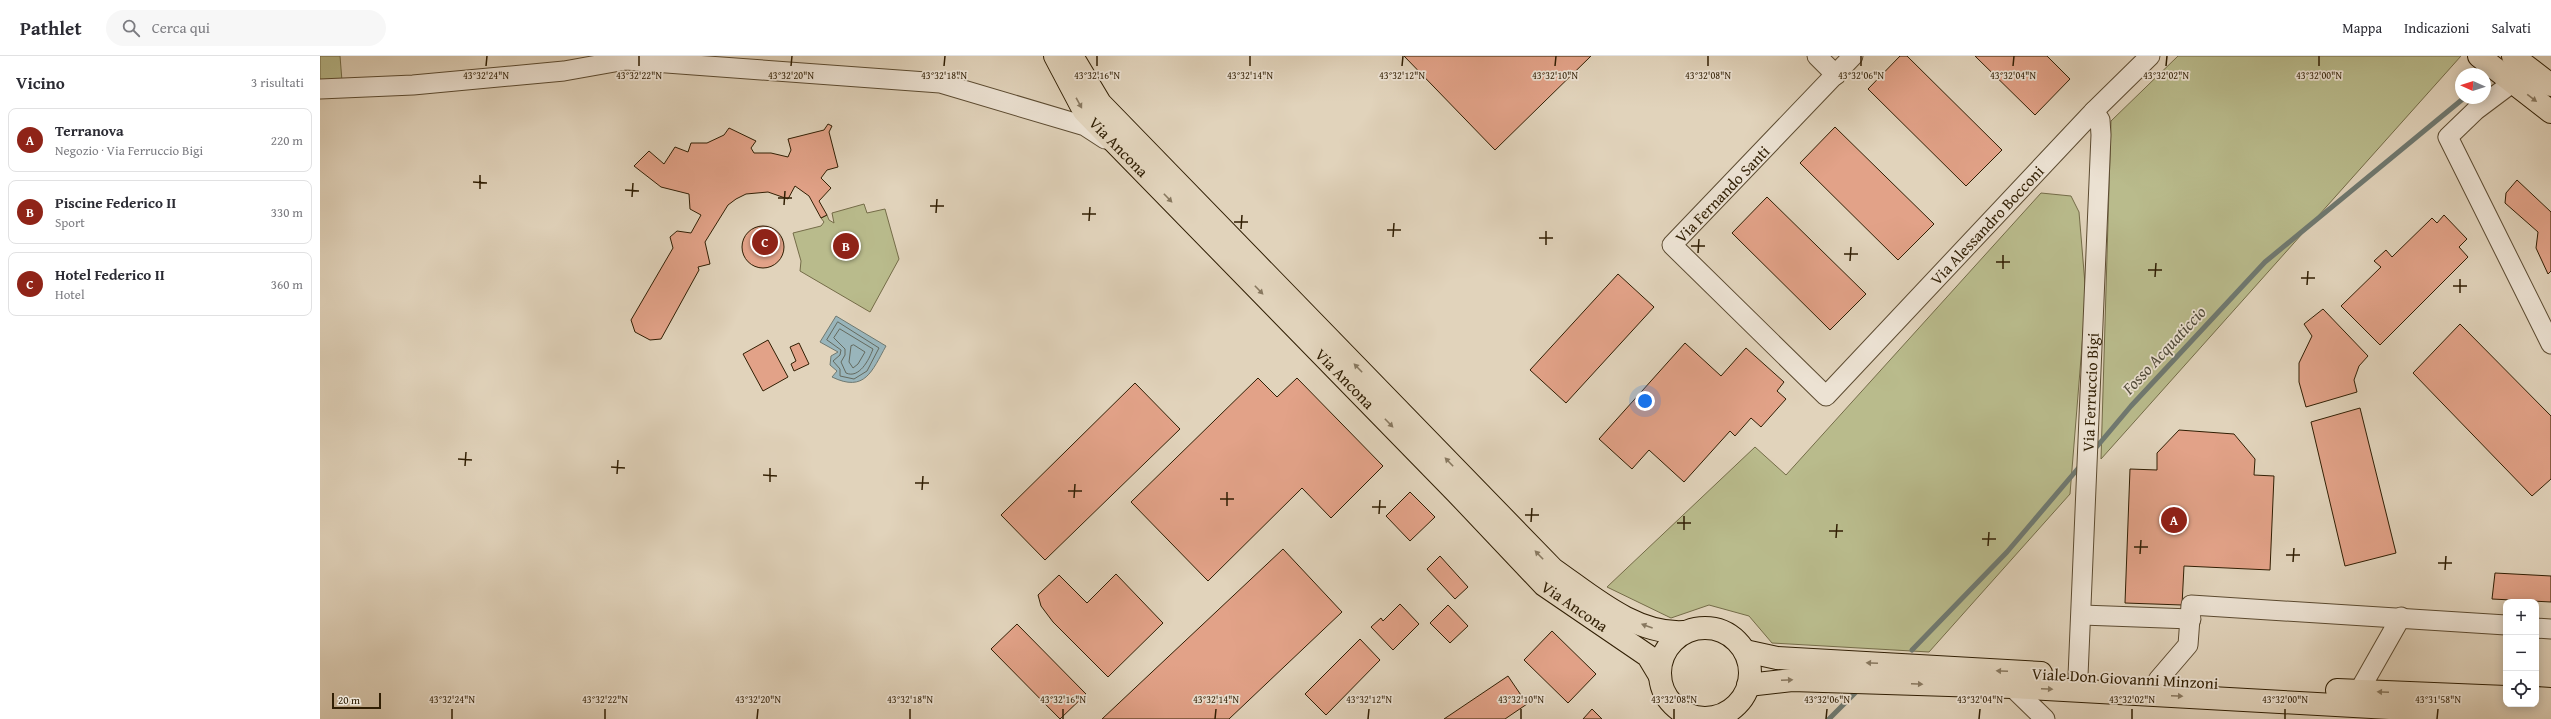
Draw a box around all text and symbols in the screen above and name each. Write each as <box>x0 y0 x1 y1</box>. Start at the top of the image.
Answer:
search box <box>106 10 386 46</box>
text: Pathlet <box>20 14 82 42</box>
icon: search <box>120 17 142 39</box>
text: Cerca qui <box>152 17 210 38</box>
text: Mappa <box>2342 18 2382 38</box>
text: Indicazioni <box>2404 18 2469 38</box>
text: Salvati <box>2491 18 2531 38</box>
text: 43°32'24"N <box>463 68 509 83</box>
text: 43°32'22"N <box>616 68 662 83</box>
text: 43°32'20"N <box>768 68 814 83</box>
text: 43°32'18"N <box>921 68 967 83</box>
text: 43°32'16"N <box>1074 68 1120 83</box>
text: 43°32'14"N <box>1227 68 1273 83</box>
text: 43°32'12"N <box>1379 68 1425 83</box>
text: 43°32'10"N <box>1532 68 1578 83</box>
text: 43°32'08"N <box>1685 68 1731 83</box>
text: 43°32'06"N <box>1838 68 1884 83</box>
text: 43°32'04"N <box>1990 68 2036 83</box>
text: 43°32'02"N <box>2143 68 2189 83</box>
text: 43°32'00"N <box>2296 68 2342 83</box>
north arrow <box>2455 68 2491 104</box>
text: Vicino <box>16 70 65 95</box>
text: 3 risultati <box>251 73 304 92</box>
one-way arrow <box>2526 94 2537 102</box>
one-way arrow <box>1076 97 1083 109</box>
street label: Via Ancona <box>1083 111 1154 183</box>
text: Terranova <box>55 120 124 141</box>
text: A <box>26 131 34 150</box>
text: 220 m <box>271 131 303 150</box>
street label: Via Fernando Santi <box>1669 139 1775 248</box>
text: Negozio · Via Ferruccio Bigi <box>55 141 203 160</box>
street label: Via Alessandro Bocconi <box>1924 159 2050 290</box>
text: Piscine Federico II <box>55 192 176 213</box>
one-way arrow <box>1163 193 1173 203</box>
text: B <box>26 203 34 222</box>
text: 330 m <box>271 203 303 222</box>
text: Sport <box>55 213 85 232</box>
pin: C <box>752 227 778 257</box>
pin: B <box>833 231 859 261</box>
text: Hotel Federico II <box>55 264 165 285</box>
text: C <box>26 275 34 294</box>
text: 360 m <box>271 275 303 294</box>
text: Hotel <box>55 285 85 304</box>
one-way arrow <box>1254 285 1264 295</box>
water label: Fosso Acquaticcio <box>2115 300 2211 400</box>
street label: Via Ferruccio Bigi <box>2076 332 2105 452</box>
street label: Via Ancona <box>1310 343 1381 415</box>
one-way arrow <box>1353 363 1363 373</box>
your location <box>1635 391 1655 411</box>
one-way arrow <box>1384 418 1394 428</box>
one-way arrow <box>1444 457 1453 467</box>
pin: A <box>2161 505 2187 535</box>
one-way arrow <box>1534 550 1544 560</box>
street label: Via Ancona <box>1536 575 1614 638</box>
map controls <box>2503 599 2539 707</box>
button: + <box>2503 599 2539 635</box>
one-way arrow <box>1640 623 1652 629</box>
button: − <box>2503 635 2539 671</box>
one-way arrow <box>1866 660 1878 667</box>
street label: Viale Don Giovanni Minzoni <box>2031 661 2219 695</box>
one-way arrow <box>1995 668 2008 674</box>
button: locate <box>2503 671 2539 707</box>
one-way arrow <box>1781 677 1793 684</box>
one-way arrow <box>1911 681 1923 688</box>
one-way arrow <box>2041 686 2054 692</box>
one-way arrow <box>2376 689 2389 695</box>
scale bar <box>332 691 381 710</box>
text: 20 m <box>338 692 360 708</box>
text: 43°32'24"N <box>429 692 475 707</box>
text: 43°32'22"N <box>582 692 628 707</box>
text: 43°32'20"N <box>735 692 781 707</box>
text: 43°32'18"N <box>887 692 933 707</box>
text: 43°32'16"N <box>1040 692 1086 707</box>
text: 43°32'14"N <box>1193 692 1239 707</box>
text: 43°32'12"N <box>1346 692 1392 707</box>
text: 43°32'10"N <box>1498 692 1544 707</box>
text: 43°32'08"N <box>1651 692 1697 707</box>
text: 43°32'06"N <box>1804 692 1850 707</box>
text: 43°32'04"N <box>1957 692 2003 707</box>
text: 43°32'02"N <box>2109 692 2155 707</box>
text: 43°32'00"N <box>2262 692 2308 707</box>
text: 43°31'58"N <box>2415 692 2461 707</box>
one-way arrow <box>2171 693 2183 700</box>

